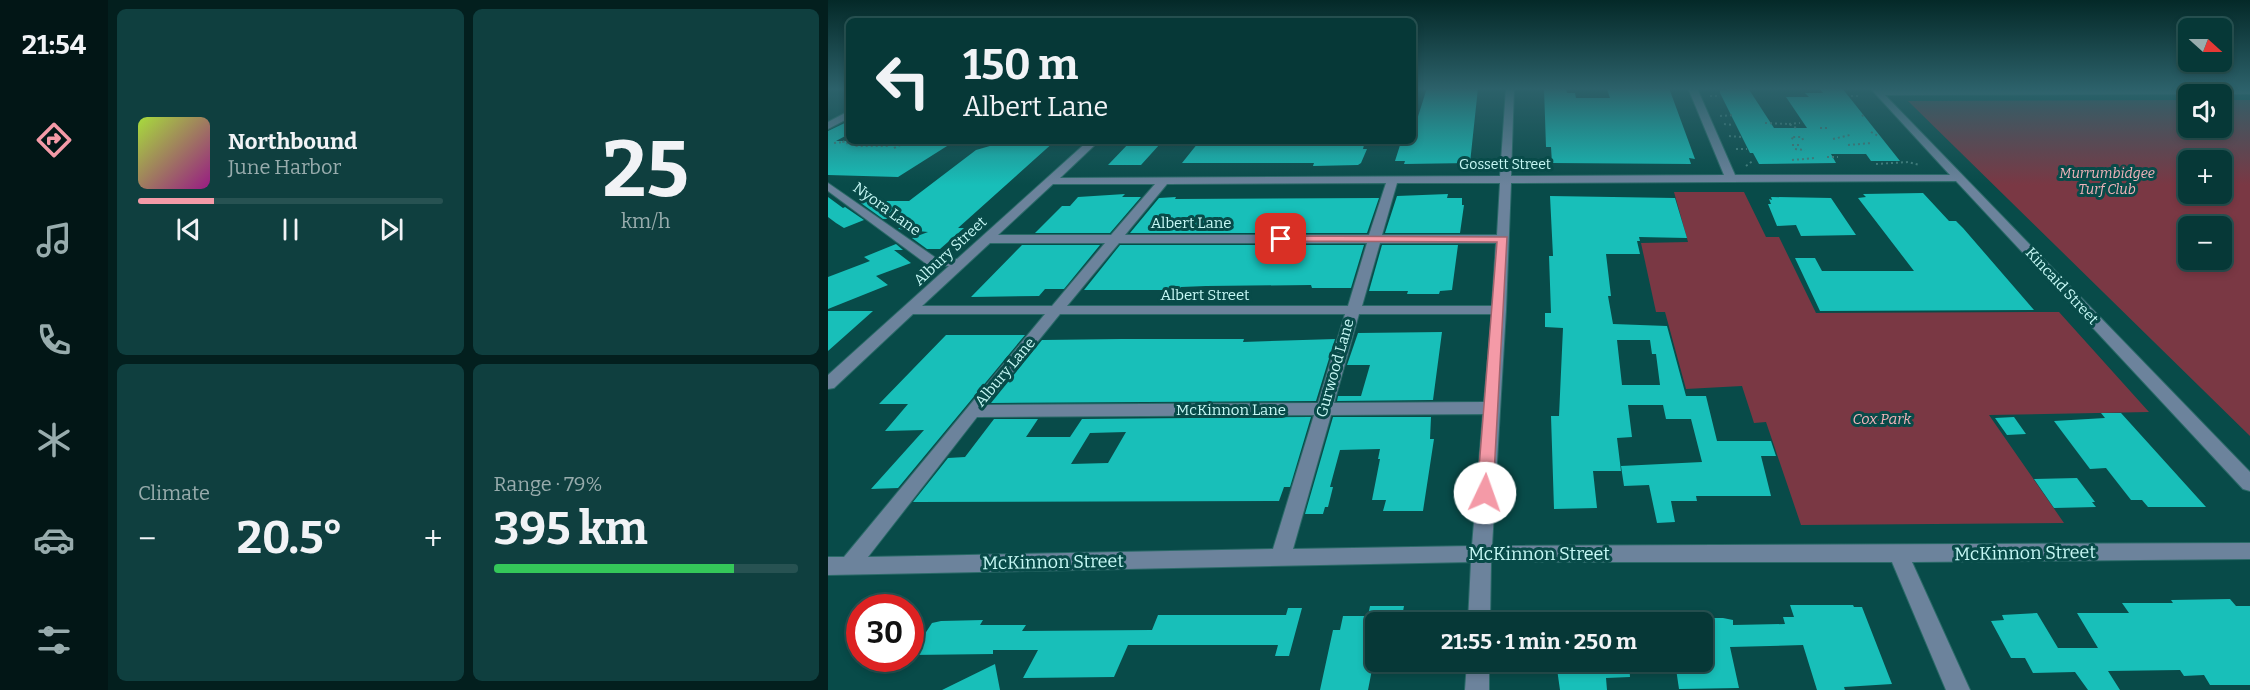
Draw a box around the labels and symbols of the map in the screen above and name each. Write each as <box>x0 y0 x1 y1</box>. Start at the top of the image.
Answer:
north arrow <box>2178 18 2232 72</box>
street label: Gossett Street <box>1459 156 1551 173</box>
park label: Murrumbidgee Turf Club <box>2059 165 2155 198</box>
street label: Nyora Lane <box>850 178 924 240</box>
street label: Albury Street <box>910 212 991 289</box>
pin <box>1255 213 1306 264</box>
street label: Albert Lane <box>1151 214 1231 232</box>
street label: Kincaid Street <box>2022 244 2103 329</box>
street label: Albert Street <box>1160 286 1250 304</box>
street label: Gurwood Lane <box>1312 317 1358 419</box>
street label: Albury Lane <box>971 334 1039 410</box>
street label: McKinnon Lane <box>1176 401 1286 419</box>
park label: Cox Park <box>1853 410 1912 428</box>
position arrow <box>1453 461 1517 525</box>
street label: McKinnon Street <box>1954 541 2097 565</box>
street label: McKinnon Street <box>1468 543 1610 565</box>
street label: McKinnon Street <box>982 550 1125 574</box>
speed limit sign: 30 <box>846 594 924 672</box>

